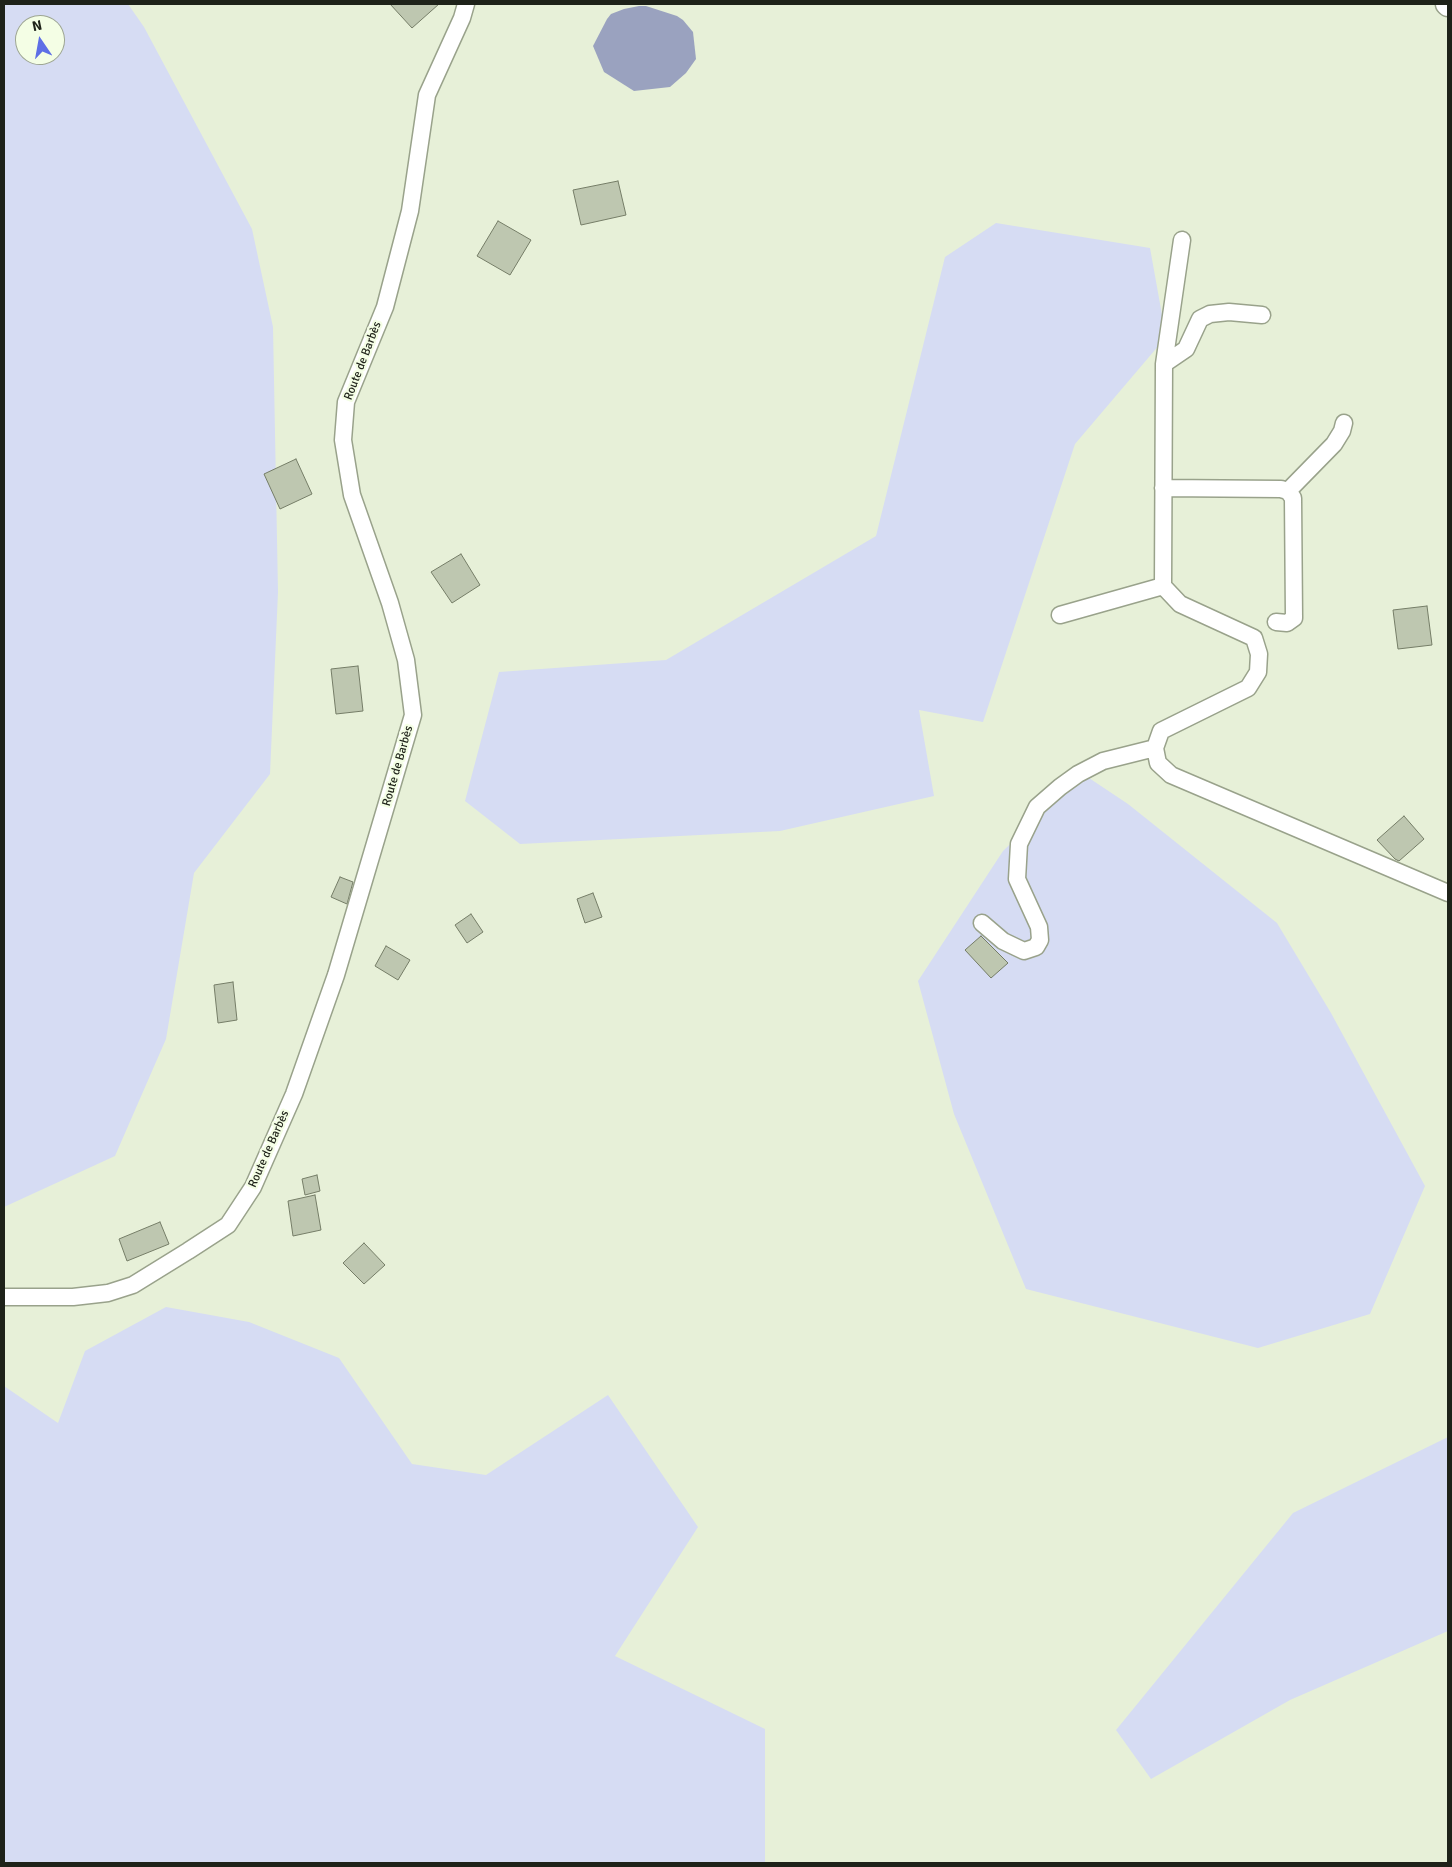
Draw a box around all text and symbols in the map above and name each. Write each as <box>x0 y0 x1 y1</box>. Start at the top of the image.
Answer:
north arrow <box>15 15 65 65</box>
text: N <box>30 16 44 35</box>
street label: Route de Barbès <box>341 320 385 402</box>
street label: Route de Barbès <box>380 724 416 808</box>
street label: Route de Barbès <box>246 1108 292 1190</box>

